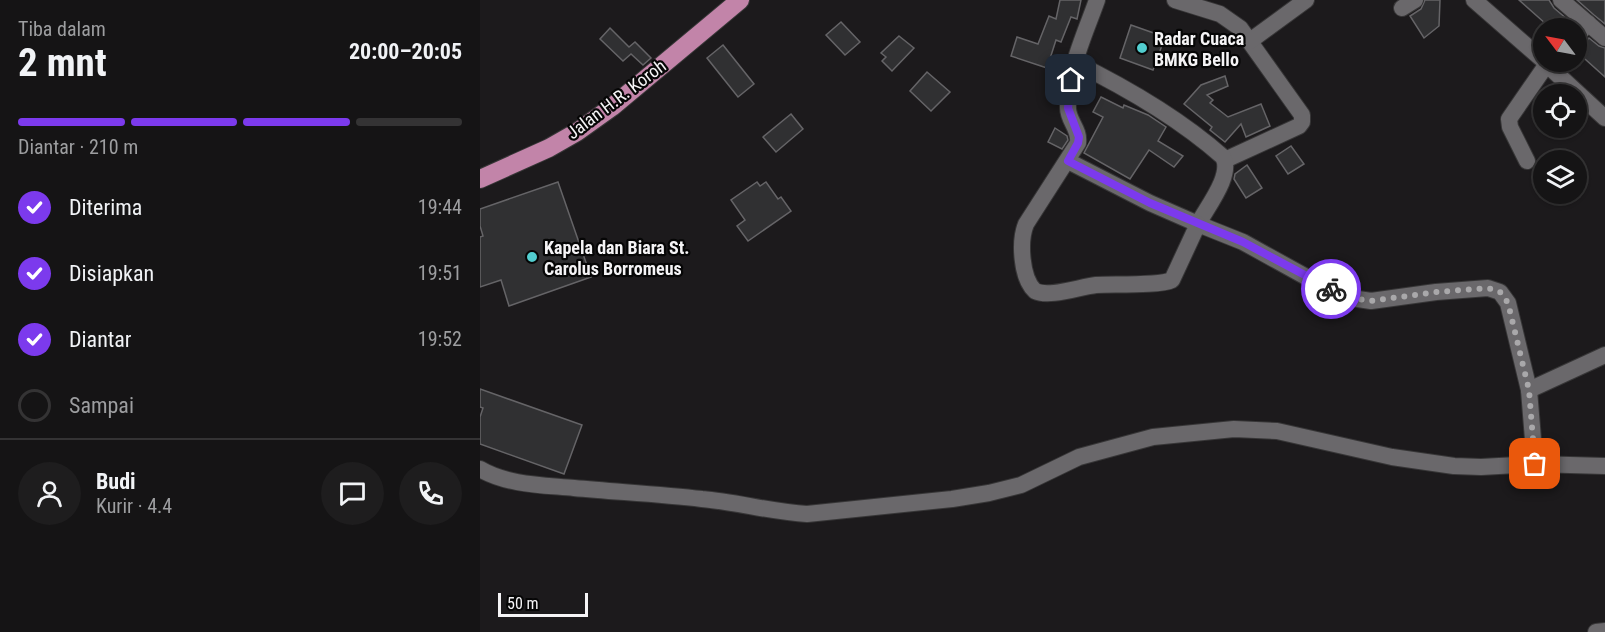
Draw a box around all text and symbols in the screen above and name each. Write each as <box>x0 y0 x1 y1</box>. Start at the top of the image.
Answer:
text: Tiba dalam <box>18 17 106 41</box>
north arrow <box>1533 18 1587 72</box>
map controls <box>1533 18 1587 204</box>
place label: Radar Cuaca BMKG Bello <box>1154 28 1244 70</box>
text: 20:00–20:05 <box>349 39 462 64</box>
text: 2 mnt <box>18 40 107 86</box>
marker: Radar Cuaca BMKG Bello <box>1135 41 1149 55</box>
pin <box>1045 54 1096 105</box>
street label: Jalan H.R. Koroh <box>562 55 670 143</box>
icon: home <box>1054 63 1087 96</box>
button: locate <box>1533 84 1587 138</box>
text: Diantar · 210 m <box>18 135 138 159</box>
button: layers <box>1533 150 1587 204</box>
icon: check <box>18 191 51 224</box>
text: Diterima <box>69 195 142 220</box>
text: 19:44 <box>418 195 462 219</box>
place label: Kapela dan Biara St. Carolus Borromeus <box>544 237 689 279</box>
marker: Kapela dan Biara St. Carolus Borromeus <box>525 250 539 264</box>
icon: check <box>18 257 51 290</box>
courier <box>1301 259 1361 319</box>
text: Disiapkan <box>69 261 154 286</box>
text: 19:51 <box>418 261 462 285</box>
icon: bike <box>1315 273 1348 306</box>
icon: check <box>18 323 51 356</box>
text: Diantar <box>69 327 132 352</box>
text: 19:52 <box>418 327 462 351</box>
text: Sampai <box>69 393 134 418</box>
pin <box>1509 438 1560 489</box>
icon: bag <box>1518 447 1551 480</box>
button: person <box>18 462 81 525</box>
button: chat <box>321 462 384 525</box>
button: phone <box>399 462 462 525</box>
text: Budi <box>96 469 136 494</box>
text: Kurir · 4.4 <box>96 494 172 518</box>
scale bar <box>498 590 588 618</box>
text: 50 m <box>507 594 539 613</box>

